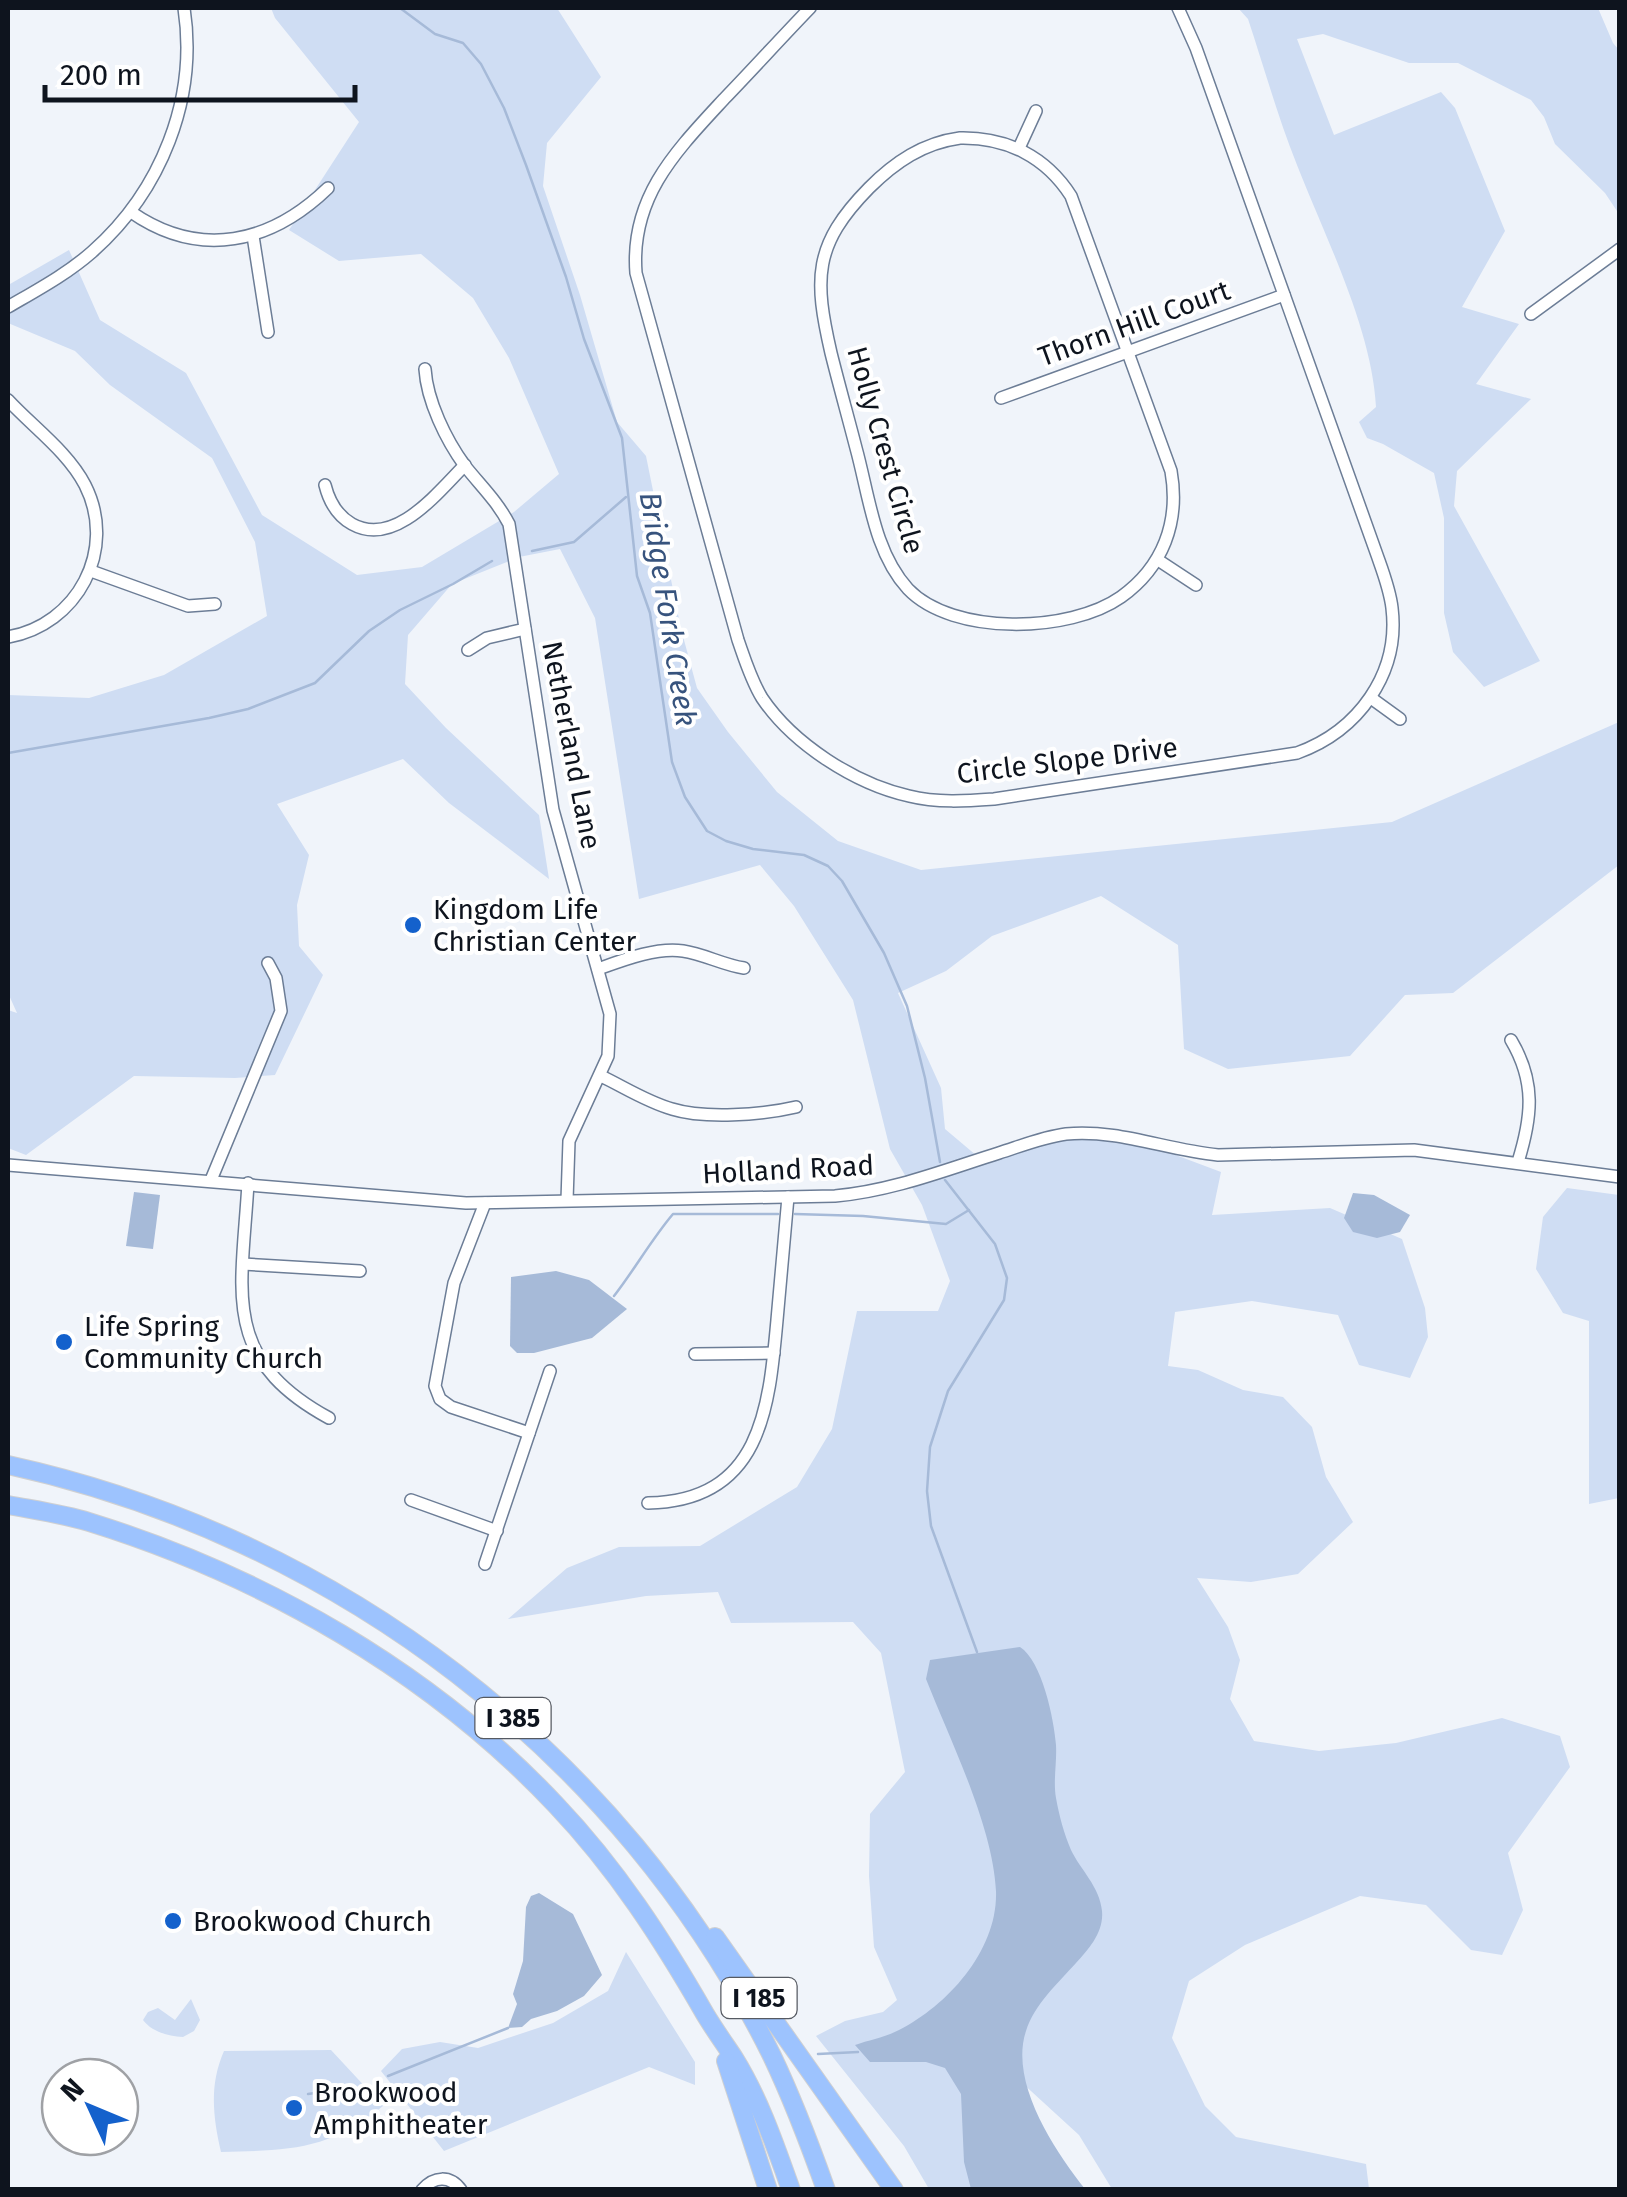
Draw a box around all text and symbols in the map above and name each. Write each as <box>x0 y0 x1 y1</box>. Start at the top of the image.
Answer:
scale bar <box>45 40 355 102</box>
text: 200 m <box>60 57 142 93</box>
street label: Thorn Hill Court <box>1034 273 1235 373</box>
street label: Holly Crest Circle <box>840 343 931 558</box>
water label: Bridge Fork Creek <box>632 489 704 729</box>
street label: Netherland Lane <box>535 638 608 852</box>
street label: Circle Slope Drive <box>955 731 1179 790</box>
place label: Kingdom Life Christian Center <box>433 893 636 958</box>
marker: Kingdom Life Christian Center <box>402 914 424 936</box>
street label: Holland Road <box>701 1149 875 1190</box>
place label: Life Spring Community Church <box>84 1310 323 1375</box>
marker: Life Spring Community Church <box>53 1331 75 1353</box>
road number: I 385 <box>476 1698 550 1738</box>
place label: Brookwood Church <box>193 1905 432 1938</box>
marker: Brookwood Church <box>162 1910 184 1932</box>
road number: I 185 <box>722 1978 796 2018</box>
north arrow <box>40 2057 140 2157</box>
text: N <box>54 2072 91 2108</box>
place label: Brookwood Amphitheater <box>314 2076 488 2141</box>
marker: Brookwood Amphitheater <box>283 2097 305 2119</box>

